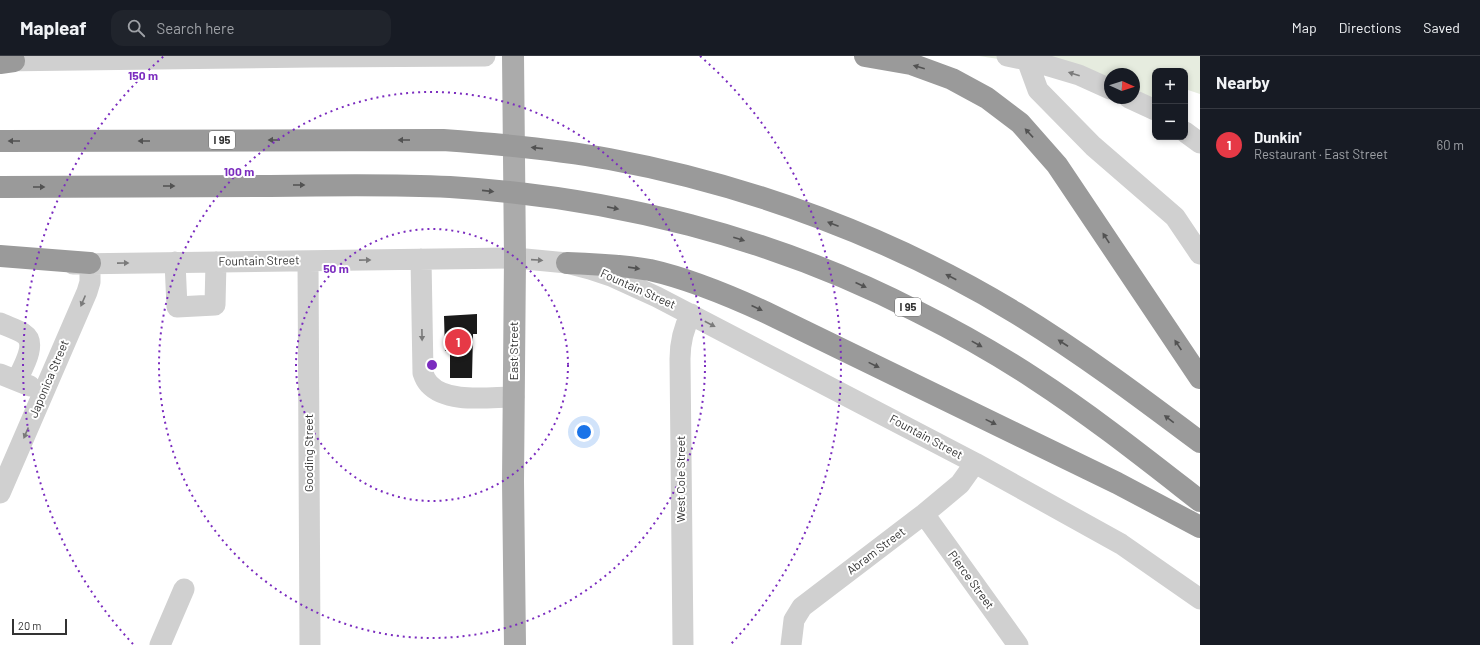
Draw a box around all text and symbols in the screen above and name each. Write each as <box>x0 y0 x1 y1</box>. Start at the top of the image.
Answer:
search box <box>111 10 391 46</box>
text: Mapleaf <box>20 16 87 39</box>
icon: search <box>125 17 147 39</box>
text: Search here <box>157 19 235 37</box>
text: Map <box>1292 19 1317 36</box>
text: Directions <box>1339 19 1401 36</box>
text: Saved <box>1423 19 1460 36</box>
one-way arrow <box>913 64 925 70</box>
text: 150 m <box>128 68 158 82</box>
north arrow <box>1104 68 1140 104</box>
map controls <box>1152 68 1188 140</box>
button: + <box>1152 68 1188 104</box>
one-way arrow <box>1068 71 1080 77</box>
text: Nearby <box>1216 72 1270 92</box>
button: − <box>1152 104 1188 140</box>
one-way arrow <box>1025 128 1034 138</box>
text: Dunkin' <box>1254 128 1301 146</box>
road number: I 95 <box>209 131 235 149</box>
one-way arrow <box>267 137 280 143</box>
one-way arrow <box>397 137 410 143</box>
text: 1 <box>1227 137 1231 153</box>
text: 60 m <box>1437 137 1464 153</box>
one-way arrow <box>7 138 20 144</box>
one-way arrow <box>137 138 150 144</box>
one-way arrow <box>531 145 543 152</box>
text: Restaurant · East Street <box>1254 146 1388 162</box>
text: 100 m <box>224 164 254 178</box>
one-way arrow <box>293 182 305 189</box>
one-way arrow <box>163 183 176 189</box>
one-way arrow <box>33 184 46 190</box>
one-way arrow <box>482 187 494 194</box>
one-way arrow <box>607 205 619 211</box>
one-way arrow <box>826 220 838 226</box>
one-way arrow <box>1102 232 1110 243</box>
one-way arrow <box>734 236 746 242</box>
street label: Fountain Street <box>218 252 300 268</box>
one-way arrow <box>531 256 543 263</box>
one-way arrow <box>359 257 372 263</box>
one-way arrow <box>117 260 130 266</box>
text: 50 m <box>323 261 349 275</box>
street label: Fountain Street <box>599 265 678 311</box>
one-way arrow <box>628 265 640 271</box>
one-way arrow <box>945 274 957 280</box>
one-way arrow <box>855 281 867 288</box>
one-way arrow <box>80 295 86 307</box>
road number: I 95 <box>895 298 921 316</box>
one-way arrow <box>752 306 764 312</box>
one-way arrow <box>704 321 715 327</box>
street label: East Street <box>506 322 520 380</box>
pin: 1 <box>445 327 471 357</box>
one-way arrow <box>419 329 425 342</box>
street label: Japonica Street <box>25 338 71 420</box>
one-way arrow <box>1058 339 1068 347</box>
one-way arrow <box>971 340 983 347</box>
one-way arrow <box>1174 340 1182 351</box>
centre of rings <box>425 358 439 372</box>
one-way arrow <box>869 362 880 368</box>
street label: Fountain Street <box>887 411 966 461</box>
street label: Gooding Street <box>301 414 315 492</box>
one-way arrow <box>1163 414 1174 423</box>
one-way arrow <box>985 419 997 425</box>
your location <box>574 422 594 442</box>
one-way arrow <box>23 428 29 439</box>
street label: West Cole Street <box>673 436 687 522</box>
street label: Abram Street <box>843 524 907 577</box>
street label: Pierce Street <box>946 548 998 611</box>
scale bar <box>12 617 67 636</box>
text: 20 m <box>18 619 41 632</box>

